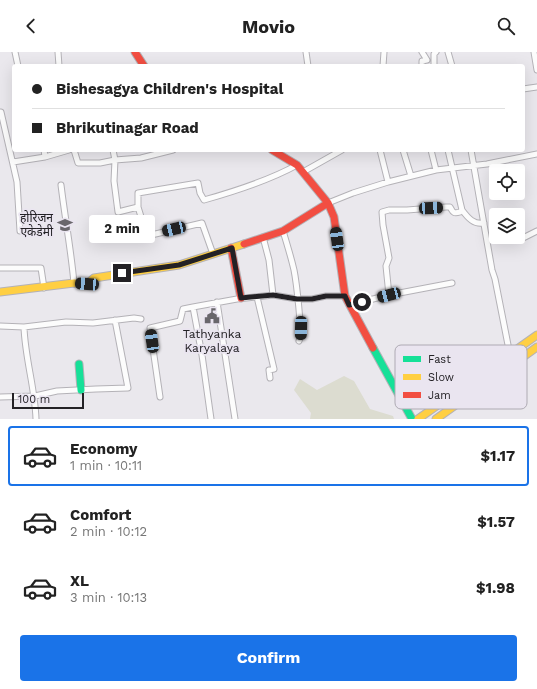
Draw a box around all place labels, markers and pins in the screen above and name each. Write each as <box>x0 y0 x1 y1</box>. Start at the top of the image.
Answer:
place label: होरिजन एकेडेमी <box>20 210 54 239</box>
school or university icon: होरिजन एकेडेमी <box>56 216 74 234</box>
public building icon: Tathyanka Karyalaya <box>203 307 221 325</box>
place label: Tathyanka Karyalaya <box>183 327 242 355</box>

